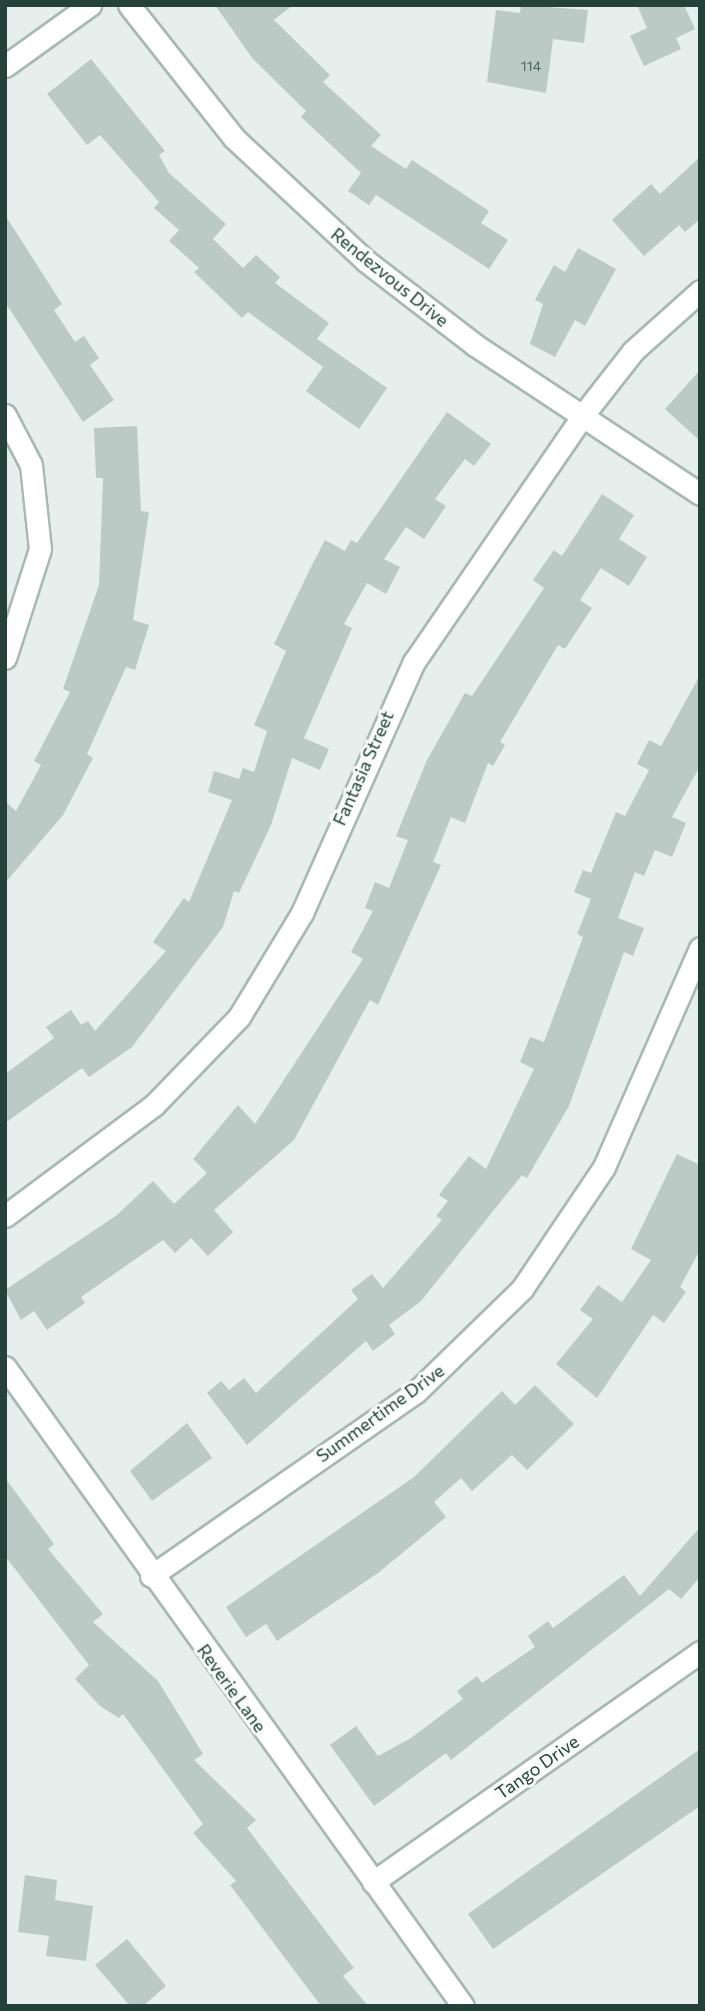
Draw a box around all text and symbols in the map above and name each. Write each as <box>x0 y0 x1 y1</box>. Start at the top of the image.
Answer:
house number: 114 <box>521 58 541 74</box>
street label: Rendezvous Drive <box>327 223 453 331</box>
street label: Fantasia Street <box>328 707 398 829</box>
street label: Summertime Drive <box>312 1359 448 1467</box>
street label: Reverie Lane <box>193 1640 271 1736</box>
street label: Tango Drive <box>491 1730 583 1804</box>

